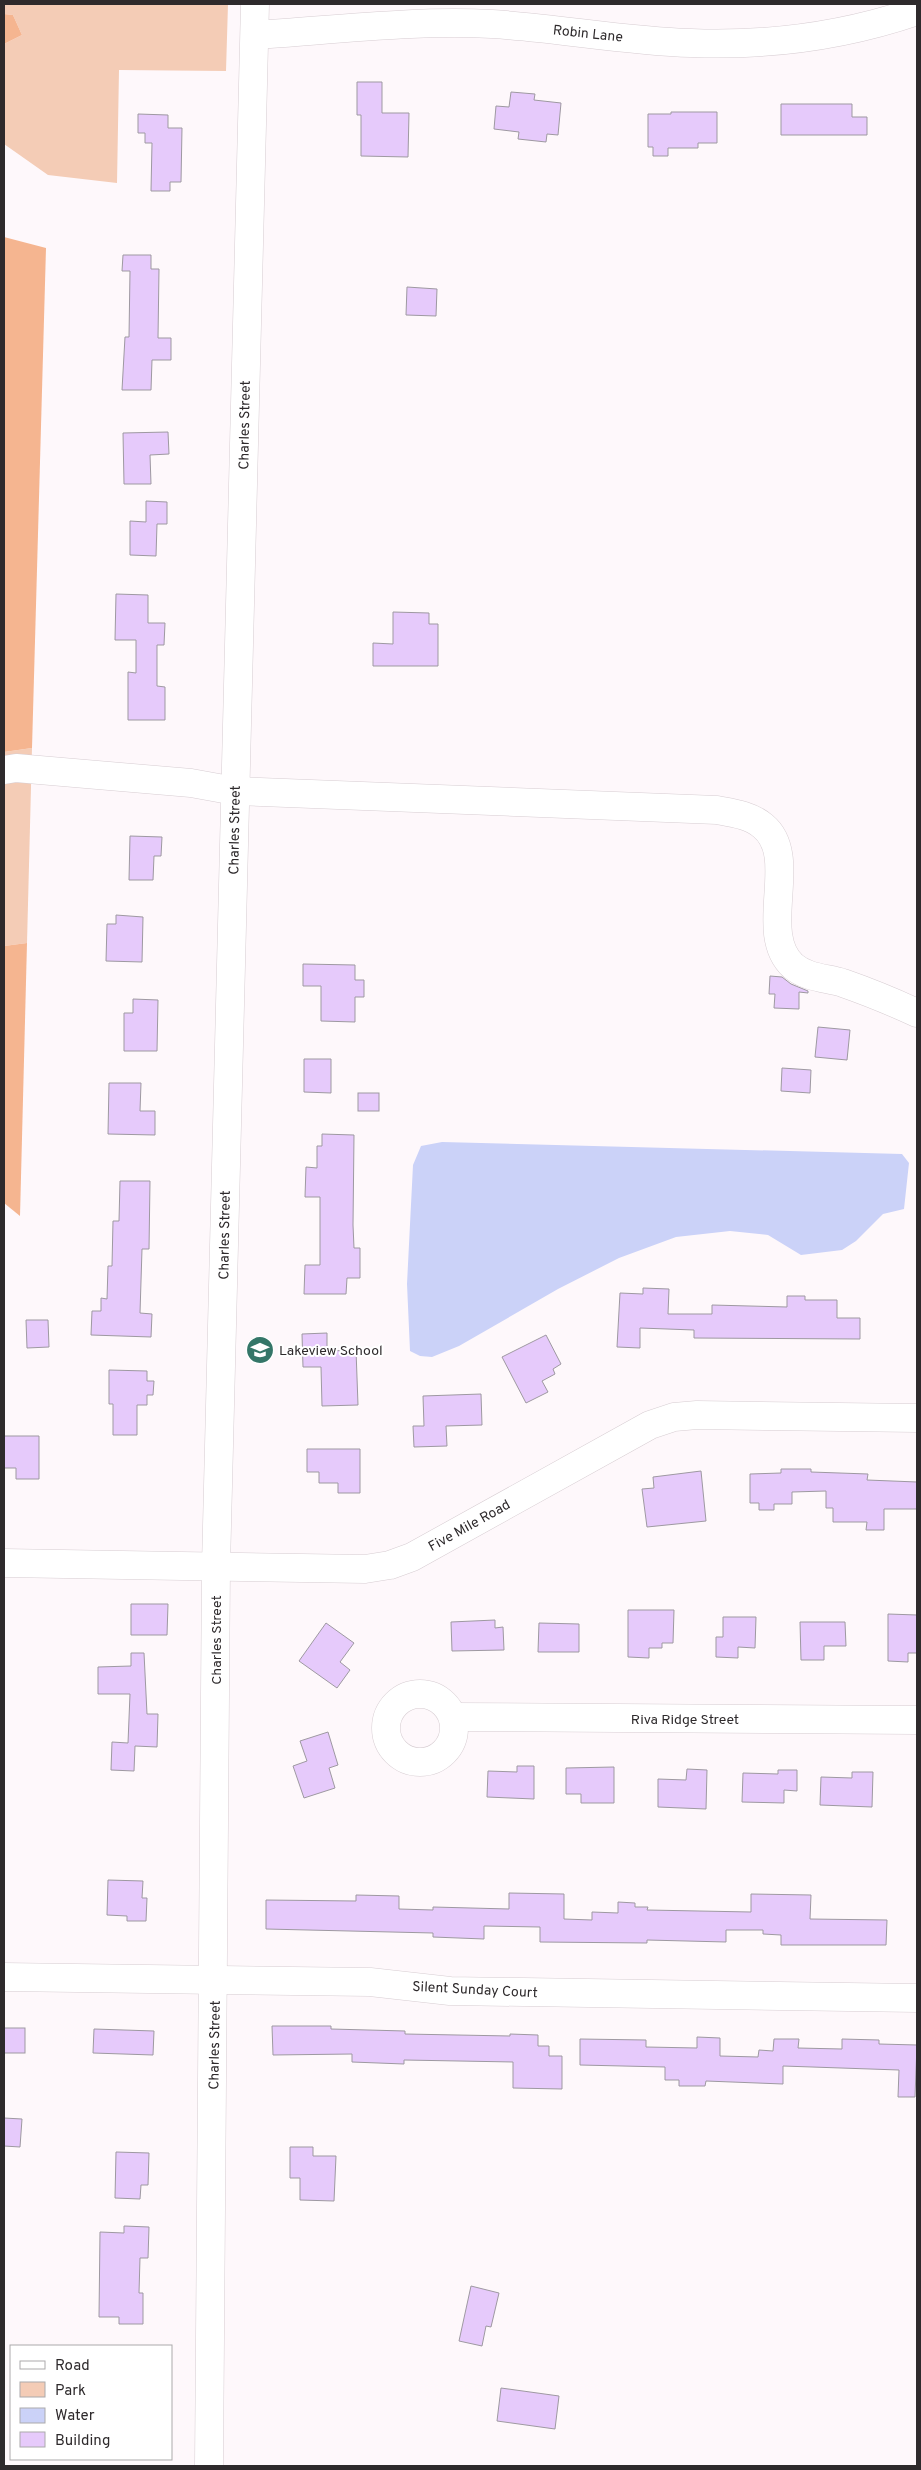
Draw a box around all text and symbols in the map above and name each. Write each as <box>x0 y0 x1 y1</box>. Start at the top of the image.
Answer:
street label: Robin Lane <box>552 22 624 47</box>
street label: Charles Street <box>236 380 255 470</box>
street label: Charles Street <box>226 785 245 875</box>
street label: Charles Street <box>216 1190 235 1280</box>
school or university icon: Lakeview School <box>245 1335 275 1365</box>
place label: Lakeview School <box>279 1343 383 1360</box>
street label: Five Mile Road <box>426 1497 514 1556</box>
street label: Charles Street <box>209 1595 226 1685</box>
street label: Riva Ridge Street <box>631 1712 739 1729</box>
street label: Silent Sunday Court <box>412 1979 538 2002</box>
street label: Charles Street <box>206 2000 225 2090</box>
legend <box>10 2345 172 2460</box>
text: Road <box>55 2357 90 2376</box>
text: Park <box>55 2382 86 2401</box>
text: Water <box>55 2407 95 2426</box>
text: Building <box>55 2432 110 2451</box>

